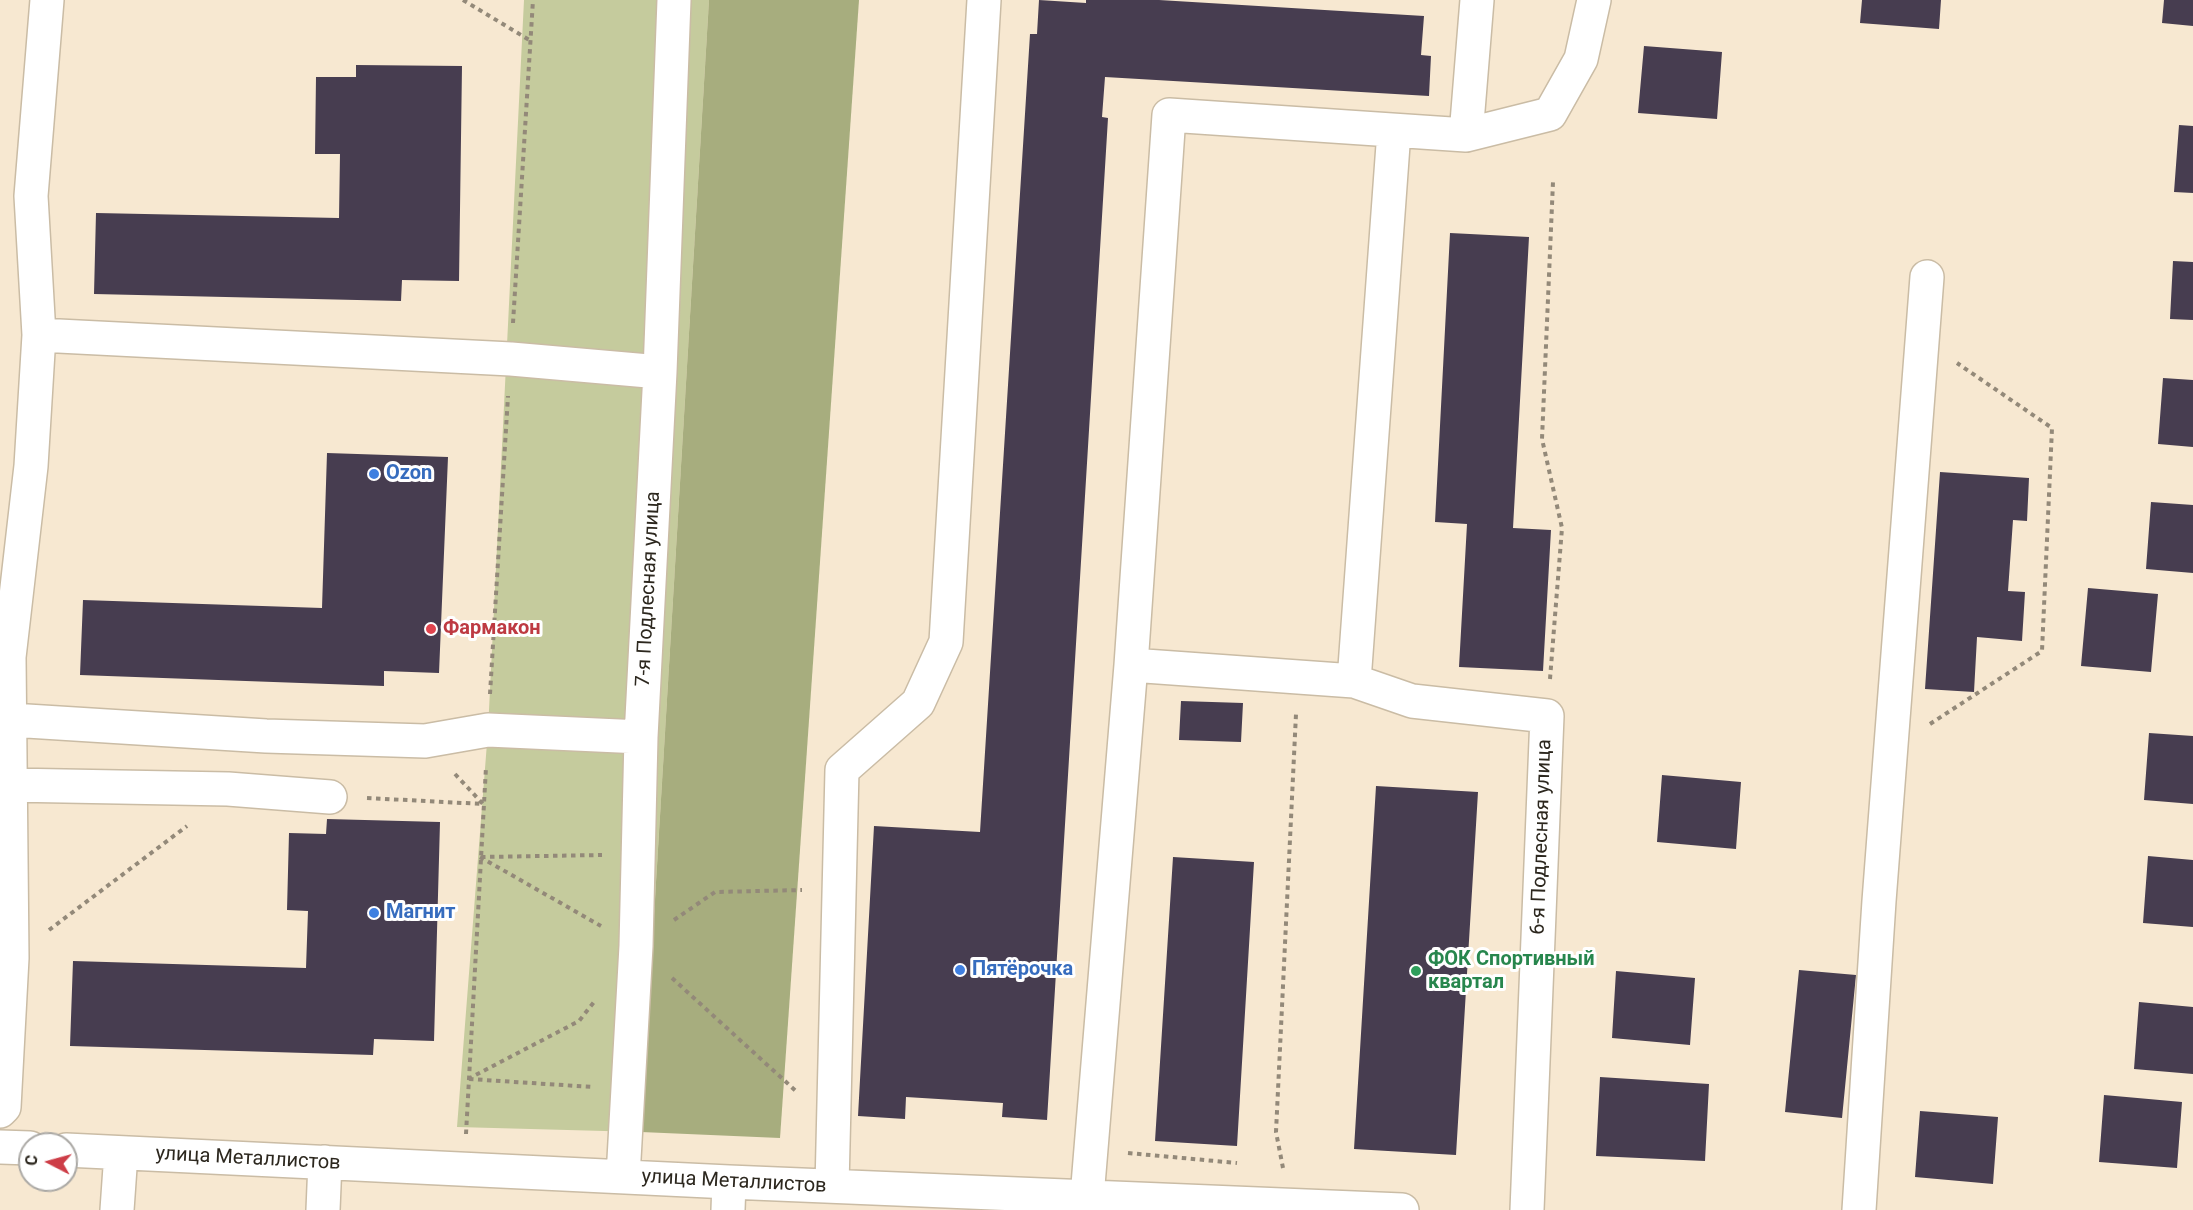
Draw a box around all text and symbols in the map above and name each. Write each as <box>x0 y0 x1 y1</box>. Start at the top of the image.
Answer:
place label: Ozon <box>386 462 432 486</box>
marker: Ozon <box>367 467 381 481</box>
street label: 7-я Подлесная улица <box>632 491 666 687</box>
place label: Фармакон <box>443 617 541 641</box>
marker: Фармакон <box>424 622 438 636</box>
street label: 6-я Подлесная улица <box>1527 739 1557 935</box>
place label: Магнит <box>386 901 455 925</box>
marker: Магнит <box>367 906 381 920</box>
place label: ФОК Спортивный квартал <box>1428 948 1594 995</box>
place label: Пятёрочка <box>972 958 1073 982</box>
marker: Пятёрочка <box>953 963 967 977</box>
marker: ФОК Спортивный квартал <box>1409 964 1423 978</box>
north arrow <box>18 1132 78 1192</box>
street label: улица Металлистов <box>155 1142 341 1176</box>
text: С <box>22 1154 42 1166</box>
street label: улица Металлистов <box>641 1165 827 1199</box>

